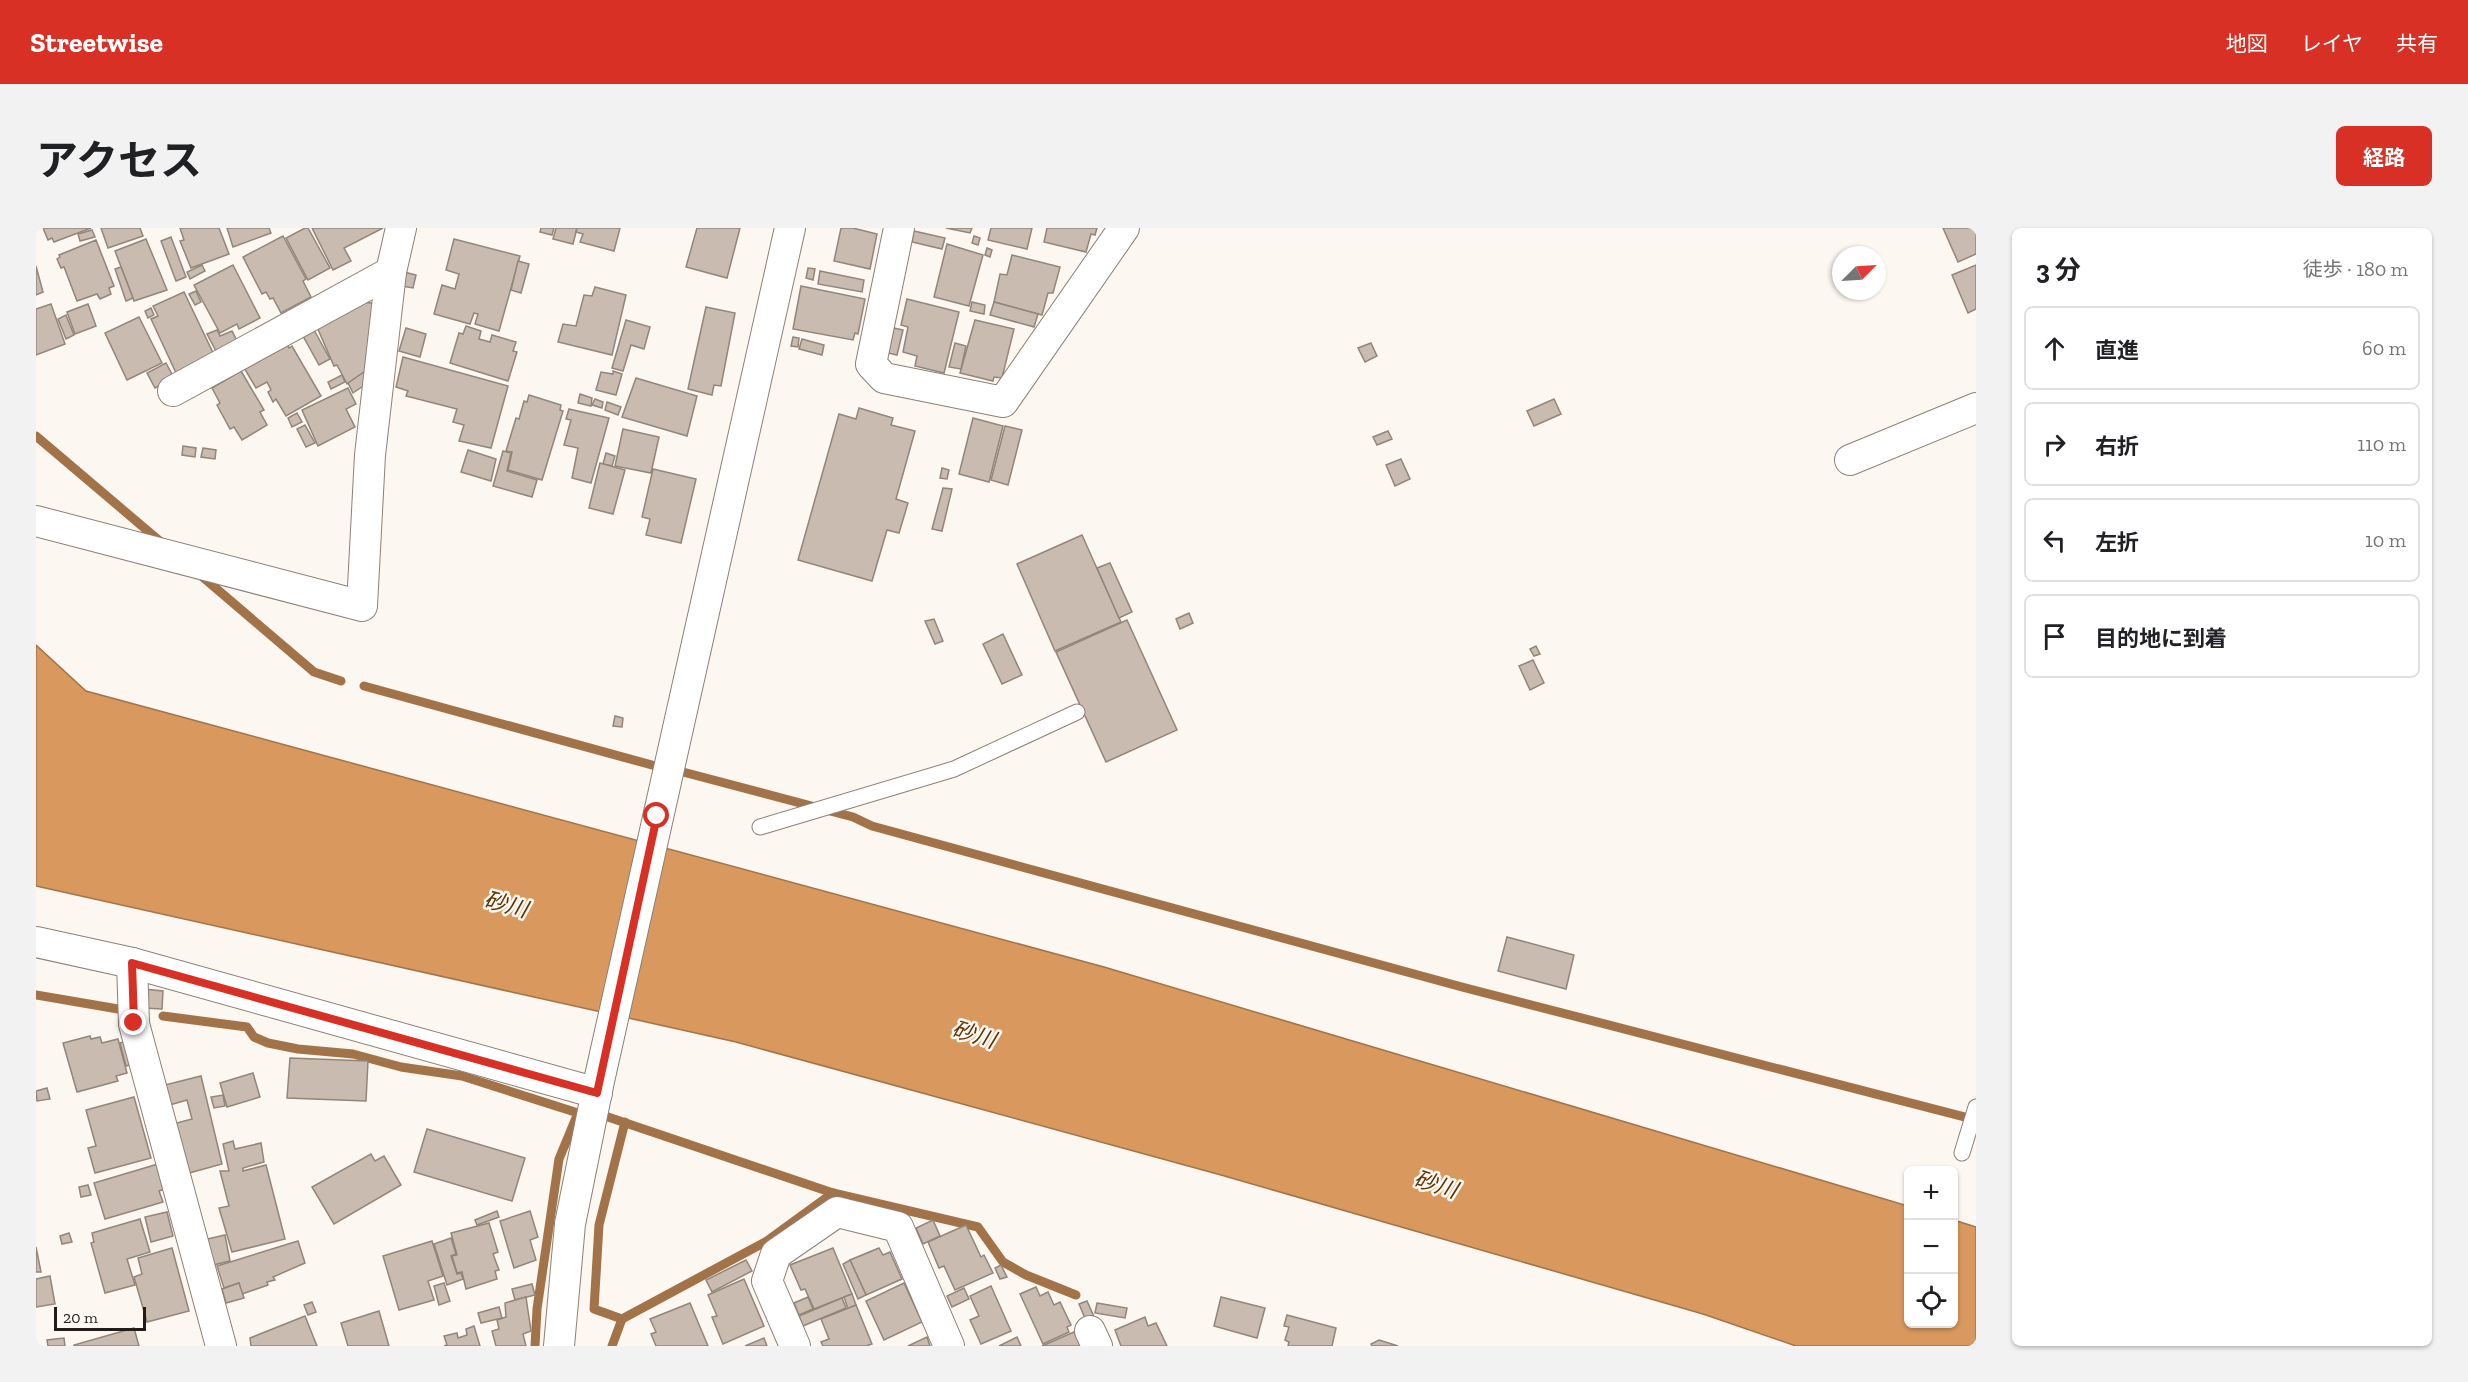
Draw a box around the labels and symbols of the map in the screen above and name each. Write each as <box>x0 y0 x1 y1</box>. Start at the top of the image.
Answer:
north arrow <box>1832 246 1886 300</box>
route start <box>643 802 669 828</box>
water label: 砂川 <box>481 886 533 924</box>
route end <box>120 1009 146 1035</box>
water label: 砂川 <box>949 1015 1001 1054</box>
water label: 砂川 <box>1411 1165 1463 1205</box>
scale bar <box>54 1304 146 1332</box>

